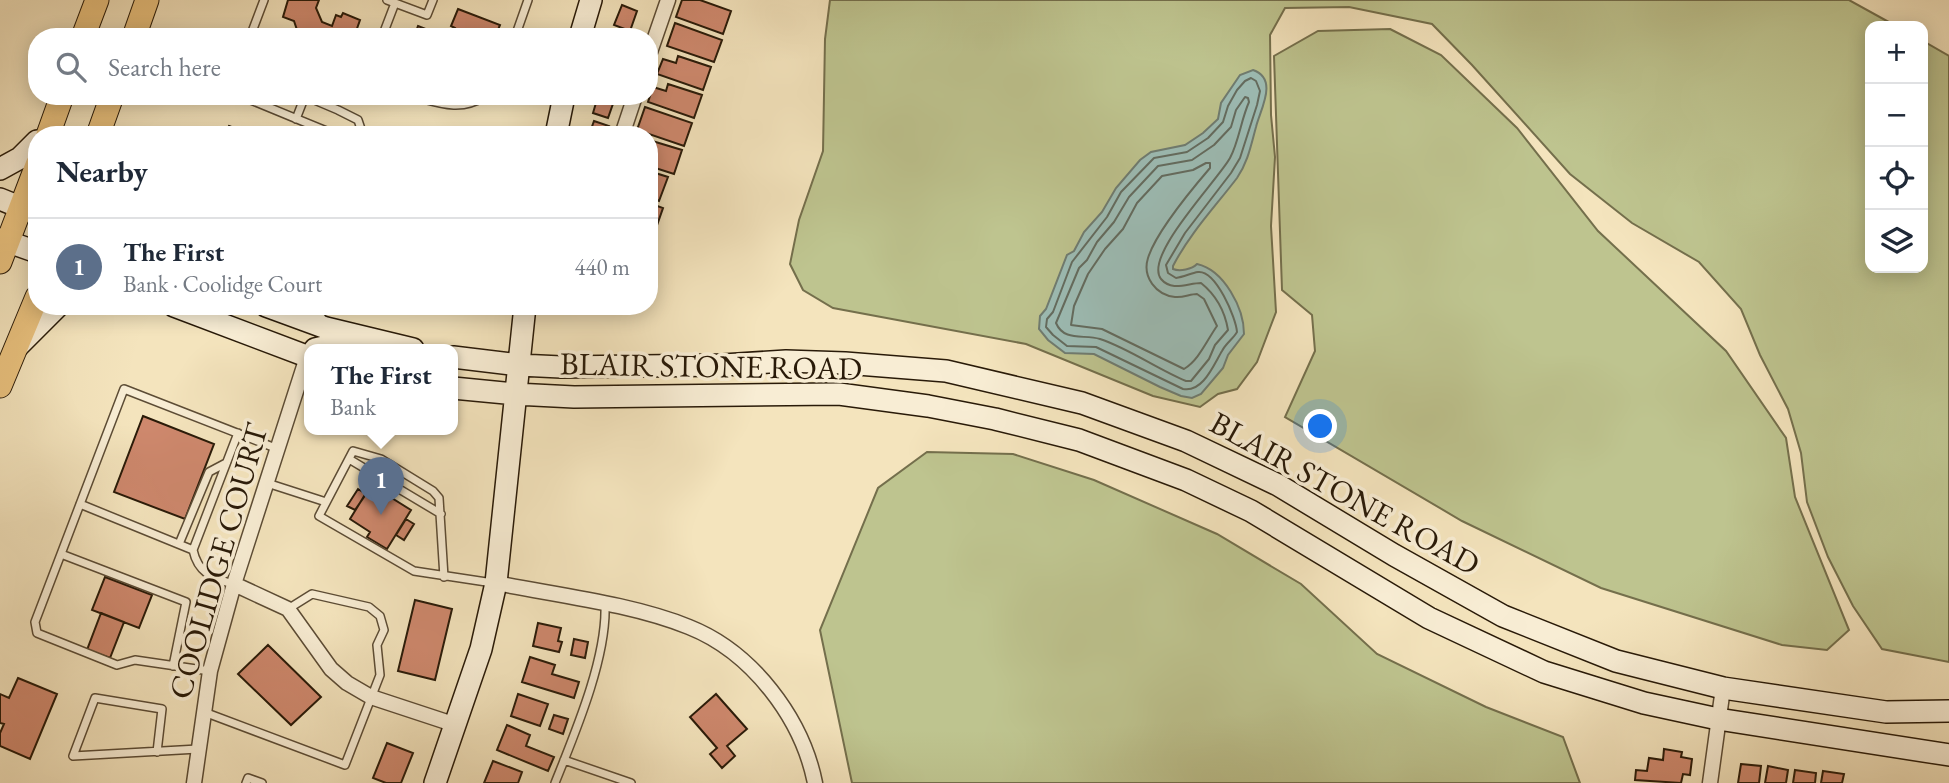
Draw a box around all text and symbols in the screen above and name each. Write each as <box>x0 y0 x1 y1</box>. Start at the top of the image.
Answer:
map controls <box>1865 21 1928 273</box>
button: + <box>1865 21 1928 84</box>
search box <box>28 28 658 105</box>
icon: search <box>52 48 90 86</box>
text: Search here <box>108 50 221 84</box>
button: − <box>1865 84 1928 147</box>
button: locate <box>1865 147 1928 210</box>
text: Nearby <box>56 152 148 191</box>
button: layers <box>1865 210 1928 273</box>
text: The First <box>123 235 224 269</box>
text: 1 <box>73 252 85 282</box>
text: 440 m <box>574 252 630 282</box>
text: Bank · Coolidge Court <box>123 269 322 299</box>
street label: BLAIR STONE ROAD <box>560 342 862 390</box>
popup <box>304 344 458 435</box>
text: The First <box>330 358 432 392</box>
text: Bank <box>330 392 376 422</box>
street label: BLAIR STONE ROAD <box>1203 401 1487 585</box>
your location <box>1303 409 1337 443</box>
street label: COOLIDGE COURT <box>159 418 278 704</box>
pin: 1 <box>358 457 404 515</box>

